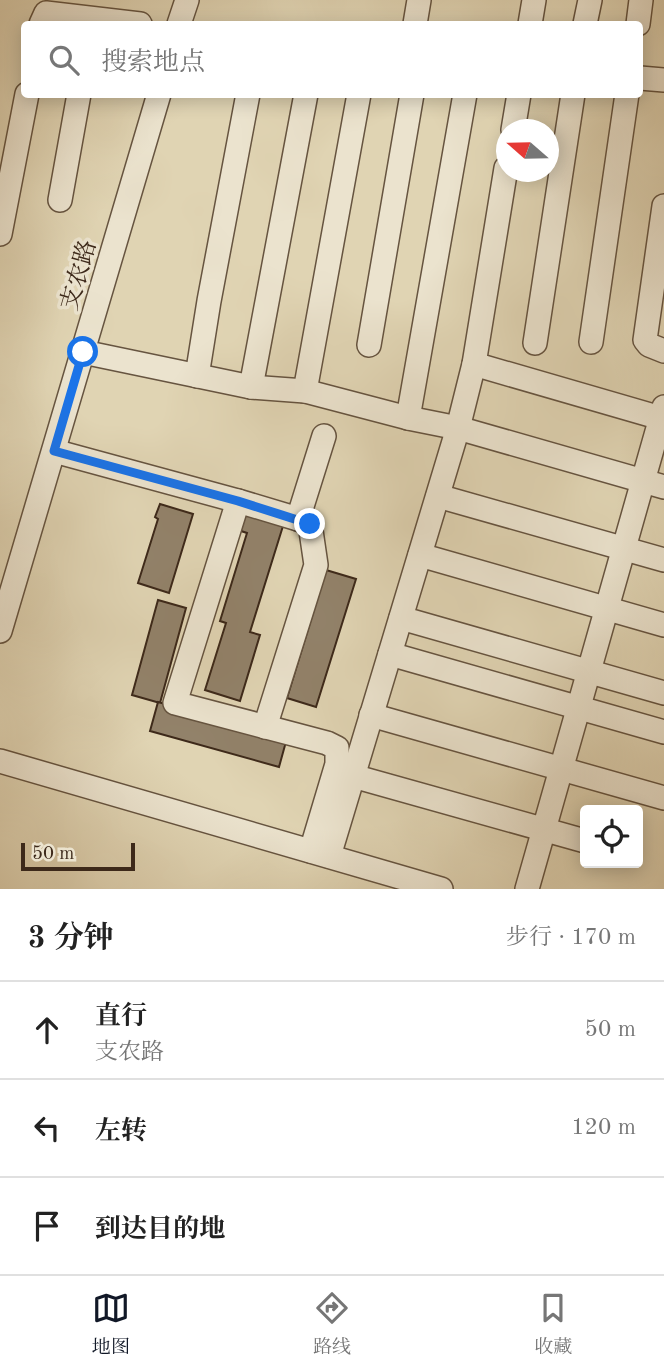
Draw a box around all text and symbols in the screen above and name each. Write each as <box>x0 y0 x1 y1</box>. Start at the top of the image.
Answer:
search box <box>21 21 643 98</box>
icon: search <box>45 41 83 79</box>
text: 搜索地点 <box>101 50 205 76</box>
north arrow <box>496 119 559 182</box>
street label: 支农路 <box>56 237 101 313</box>
route start <box>67 336 98 367</box>
route end <box>294 508 325 539</box>
map controls <box>580 805 643 868</box>
button: locate <box>580 805 643 868</box>
scale bar <box>21 840 135 872</box>
text: 50 m <box>32 845 74 864</box>
text: 3 分钟 <box>28 924 114 954</box>
text: 步行 · 170 m <box>506 926 636 949</box>
text: 直行 <box>95 1004 147 1030</box>
icon: ahead <box>28 1011 66 1049</box>
text: 50 m <box>585 1018 636 1041</box>
text: 支农路 <box>95 1041 164 1064</box>
icon: left <box>28 1109 66 1147</box>
text: 120 m <box>571 1116 636 1139</box>
text: 左转 <box>95 1119 147 1145</box>
icon: arrive <box>28 1207 66 1245</box>
text: 到达目的地 <box>95 1217 225 1243</box>
tab: 地图 <box>92 1289 130 1360</box>
tab: 路线 <box>313 1289 351 1360</box>
tab: 收藏 <box>534 1289 572 1360</box>

